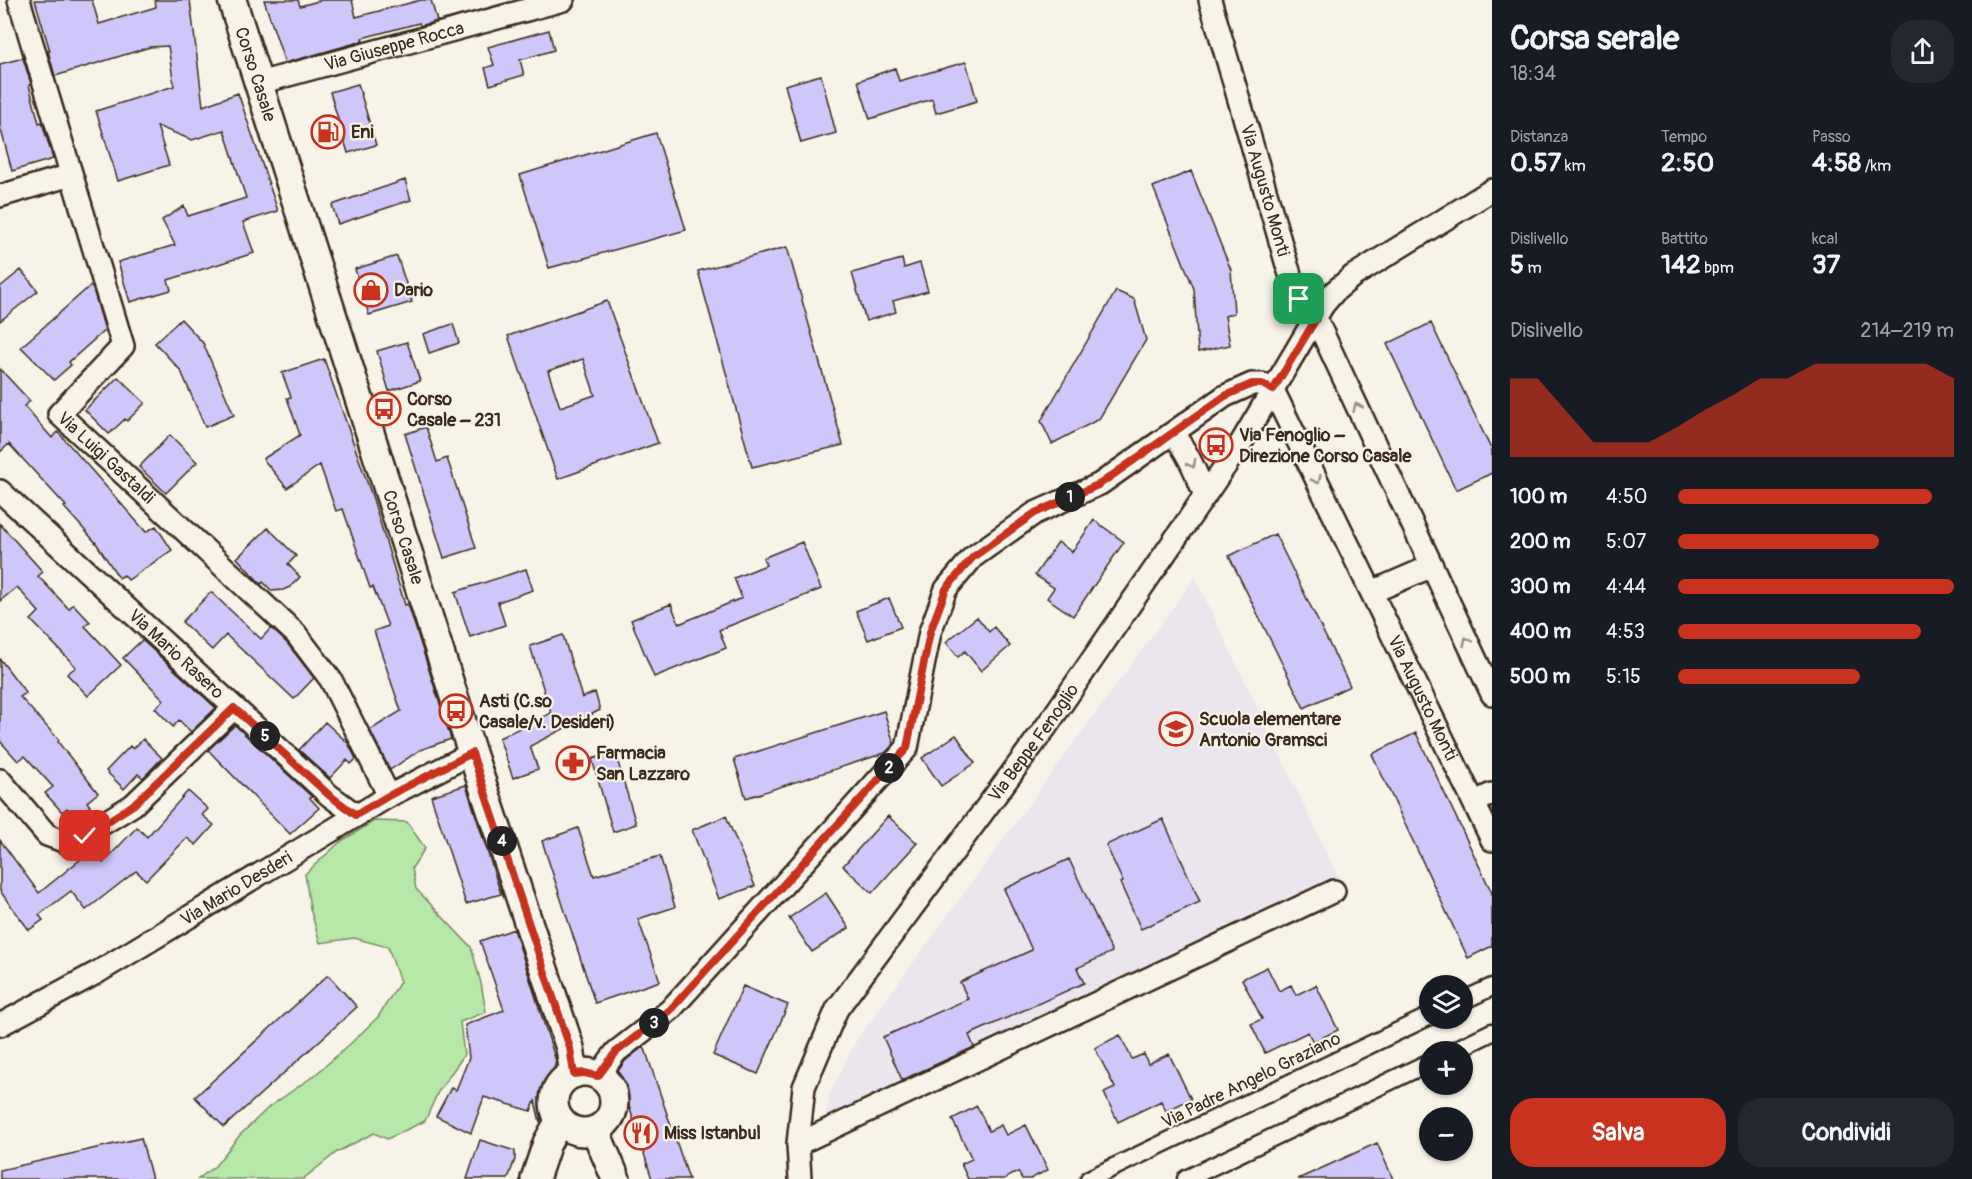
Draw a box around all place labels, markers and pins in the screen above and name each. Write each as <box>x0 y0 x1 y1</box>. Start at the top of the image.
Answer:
fuel station icon: Eni <box>310 114 346 150</box>
place label: Eni <box>351 121 374 144</box>
shop icon: Dario <box>353 272 389 308</box>
pin <box>1273 273 1324 324</box>
place label: Dario <box>394 279 433 302</box>
place label: Corso Casale – 231 <box>407 388 501 432</box>
bus stop icon: Corso Casale – 231 <box>366 391 402 427</box>
place label: Via Fenoglio – Direzione Corso Casale <box>1239 424 1412 468</box>
bus stop icon: Via Fenoglio – Direzione Corso Casale <box>1198 427 1234 463</box>
pin: 1 <box>1055 482 1085 512</box>
place label: Asti (C.so Casale/v. Desideri) <box>479 690 615 734</box>
bus stop icon: Asti (C.so Casale/v. Desideri) <box>438 693 474 729</box>
place label: Scuola elementare Antonio Gramsci <box>1199 708 1342 752</box>
school or university icon: Scuola elementare Antonio Gramsci <box>1158 711 1194 747</box>
pin: 5 <box>250 721 280 751</box>
place label: Farmacia San Lazzaro <box>596 742 690 786</box>
pharmacy icon: Farmacia San Lazzaro <box>555 745 591 781</box>
pin: 2 <box>874 753 904 783</box>
pin <box>59 810 110 861</box>
pin: 4 <box>487 826 517 856</box>
pin: 3 <box>639 1008 669 1038</box>
restaurant icon: Miss Istanbul <box>623 1115 659 1151</box>
place label: Miss Istanbul <box>664 1122 761 1145</box>

